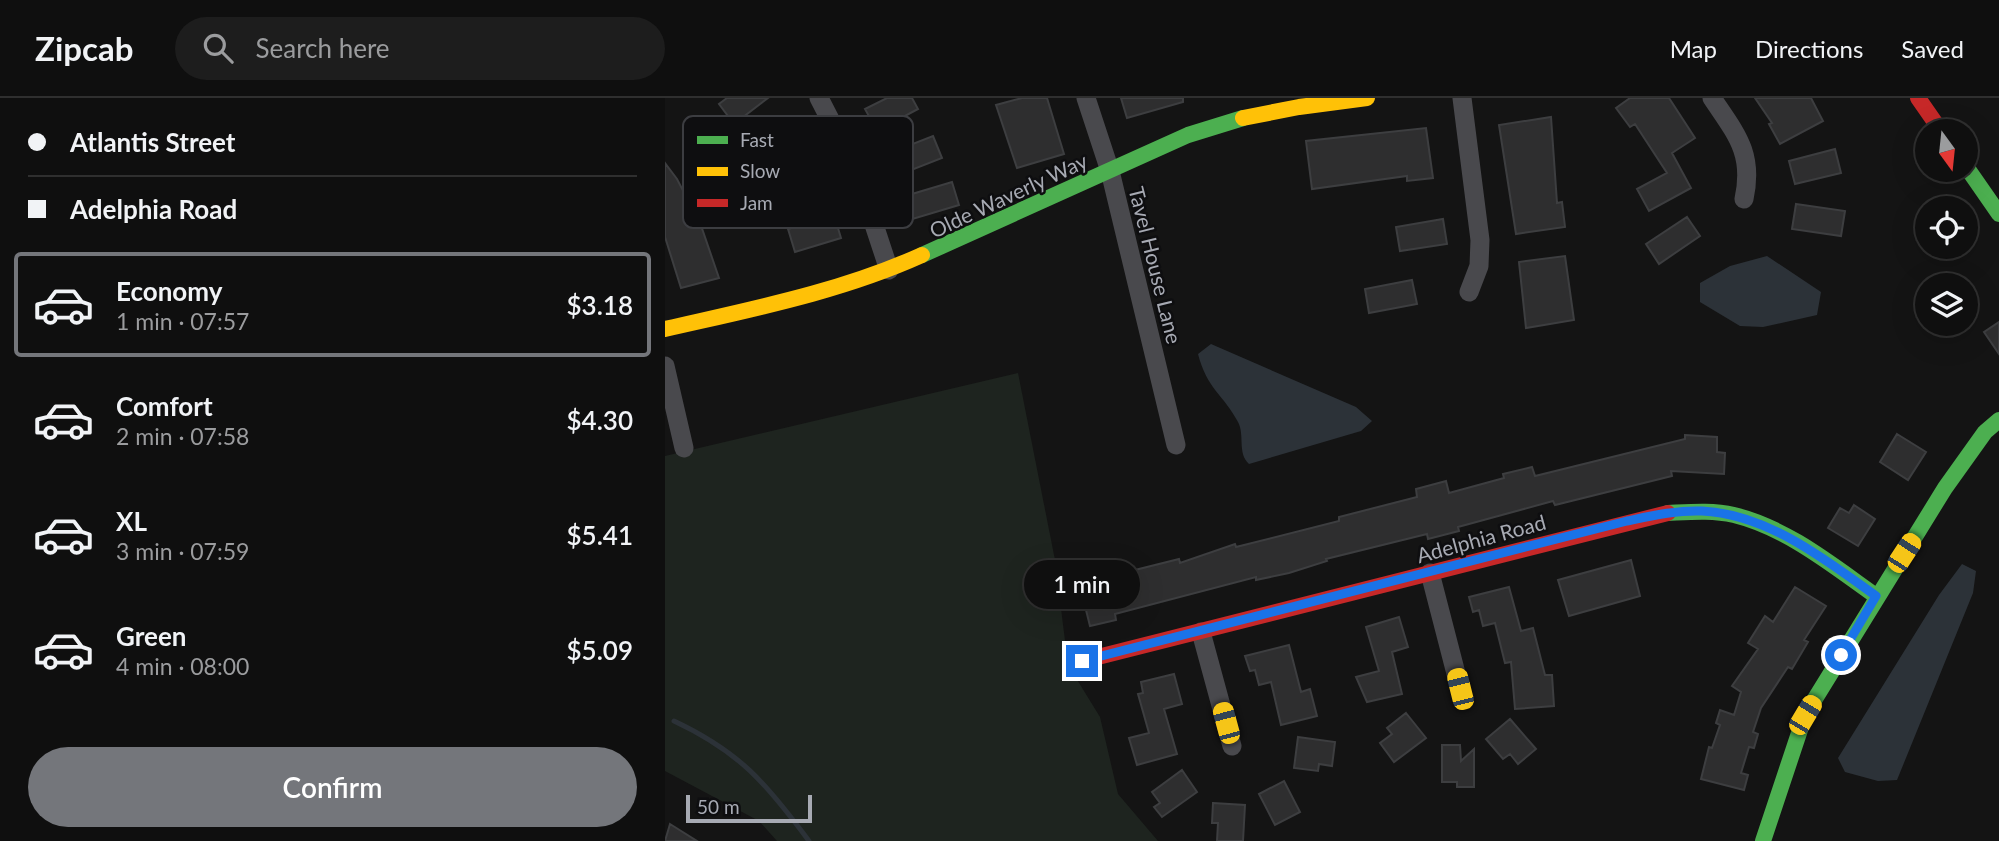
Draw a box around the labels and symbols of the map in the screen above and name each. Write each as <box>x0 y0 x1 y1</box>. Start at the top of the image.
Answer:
legend <box>683 116 913 228</box>
north arrow <box>1915 119 1977 182</box>
text: Fast <box>740 128 774 151</box>
street label: Olde Waverly Way <box>925 147 1091 243</box>
text: Slow <box>740 159 780 182</box>
street label: Tavel House Lane <box>1124 184 1188 346</box>
text: Jam <box>740 191 773 214</box>
street label: Adelphia Road <box>1414 509 1548 567</box>
car <box>1884 530 1925 576</box>
callout: 1 min <box>1024 560 1140 608</box>
route start <box>1825 639 1857 671</box>
route end <box>1066 645 1098 677</box>
car <box>1445 666 1476 712</box>
car <box>1786 692 1825 738</box>
car <box>1211 700 1242 746</box>
scale bar <box>686 792 812 824</box>

